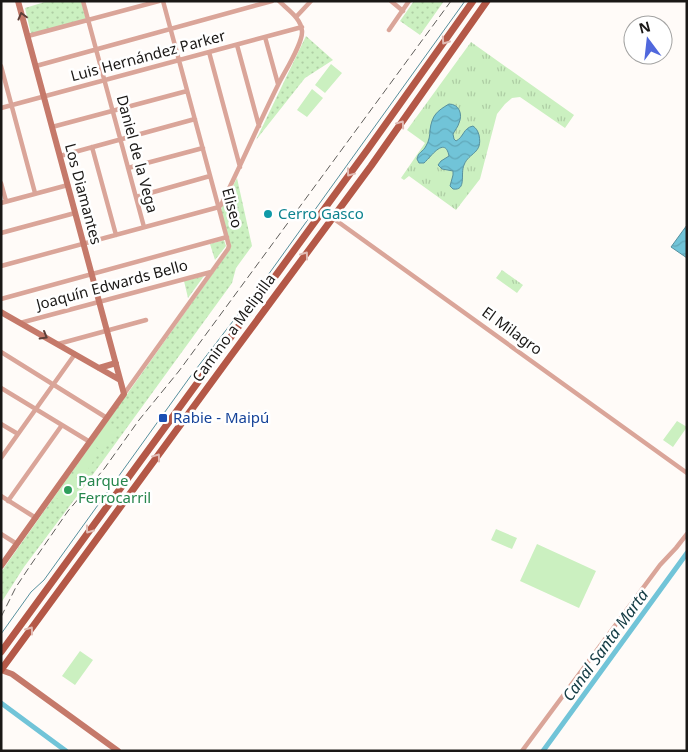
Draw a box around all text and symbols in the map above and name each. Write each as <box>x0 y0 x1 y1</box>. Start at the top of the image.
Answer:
one-way arrow <box>18 12 28 20</box>
north arrow <box>623 15 673 65</box>
text: N <box>637 16 652 38</box>
street label: Luis Hernández Parker <box>68 25 227 85</box>
one-way arrow <box>442 35 451 45</box>
street label: Daniel de la Vega <box>113 93 163 215</box>
one-way arrow <box>395 120 404 130</box>
street label: Los Diamantes <box>61 141 107 247</box>
one-way arrow <box>347 167 356 177</box>
street label: Eliseo <box>218 185 248 230</box>
place label: Cerro Gasco <box>278 203 364 223</box>
marker: Cerro Gasco <box>262 208 274 220</box>
one-way arrow <box>299 252 307 261</box>
street label: Joaquín Edwards Bello <box>32 254 190 314</box>
street label: Camino a Melipilla <box>187 269 279 386</box>
street label: El Milagro <box>478 302 547 359</box>
one-way arrow <box>38 330 47 340</box>
place label: Rabie - Maipú <box>173 407 269 427</box>
marker: Rabie - Maipú <box>157 412 169 424</box>
one-way arrow <box>151 453 160 463</box>
place label: Parque Ferrocarril <box>78 470 151 507</box>
marker: Parque Ferrocarril <box>62 484 74 496</box>
one-way arrow <box>86 524 95 534</box>
water label: Canal Santa Marta <box>557 585 653 705</box>
one-way arrow <box>24 627 33 636</box>

